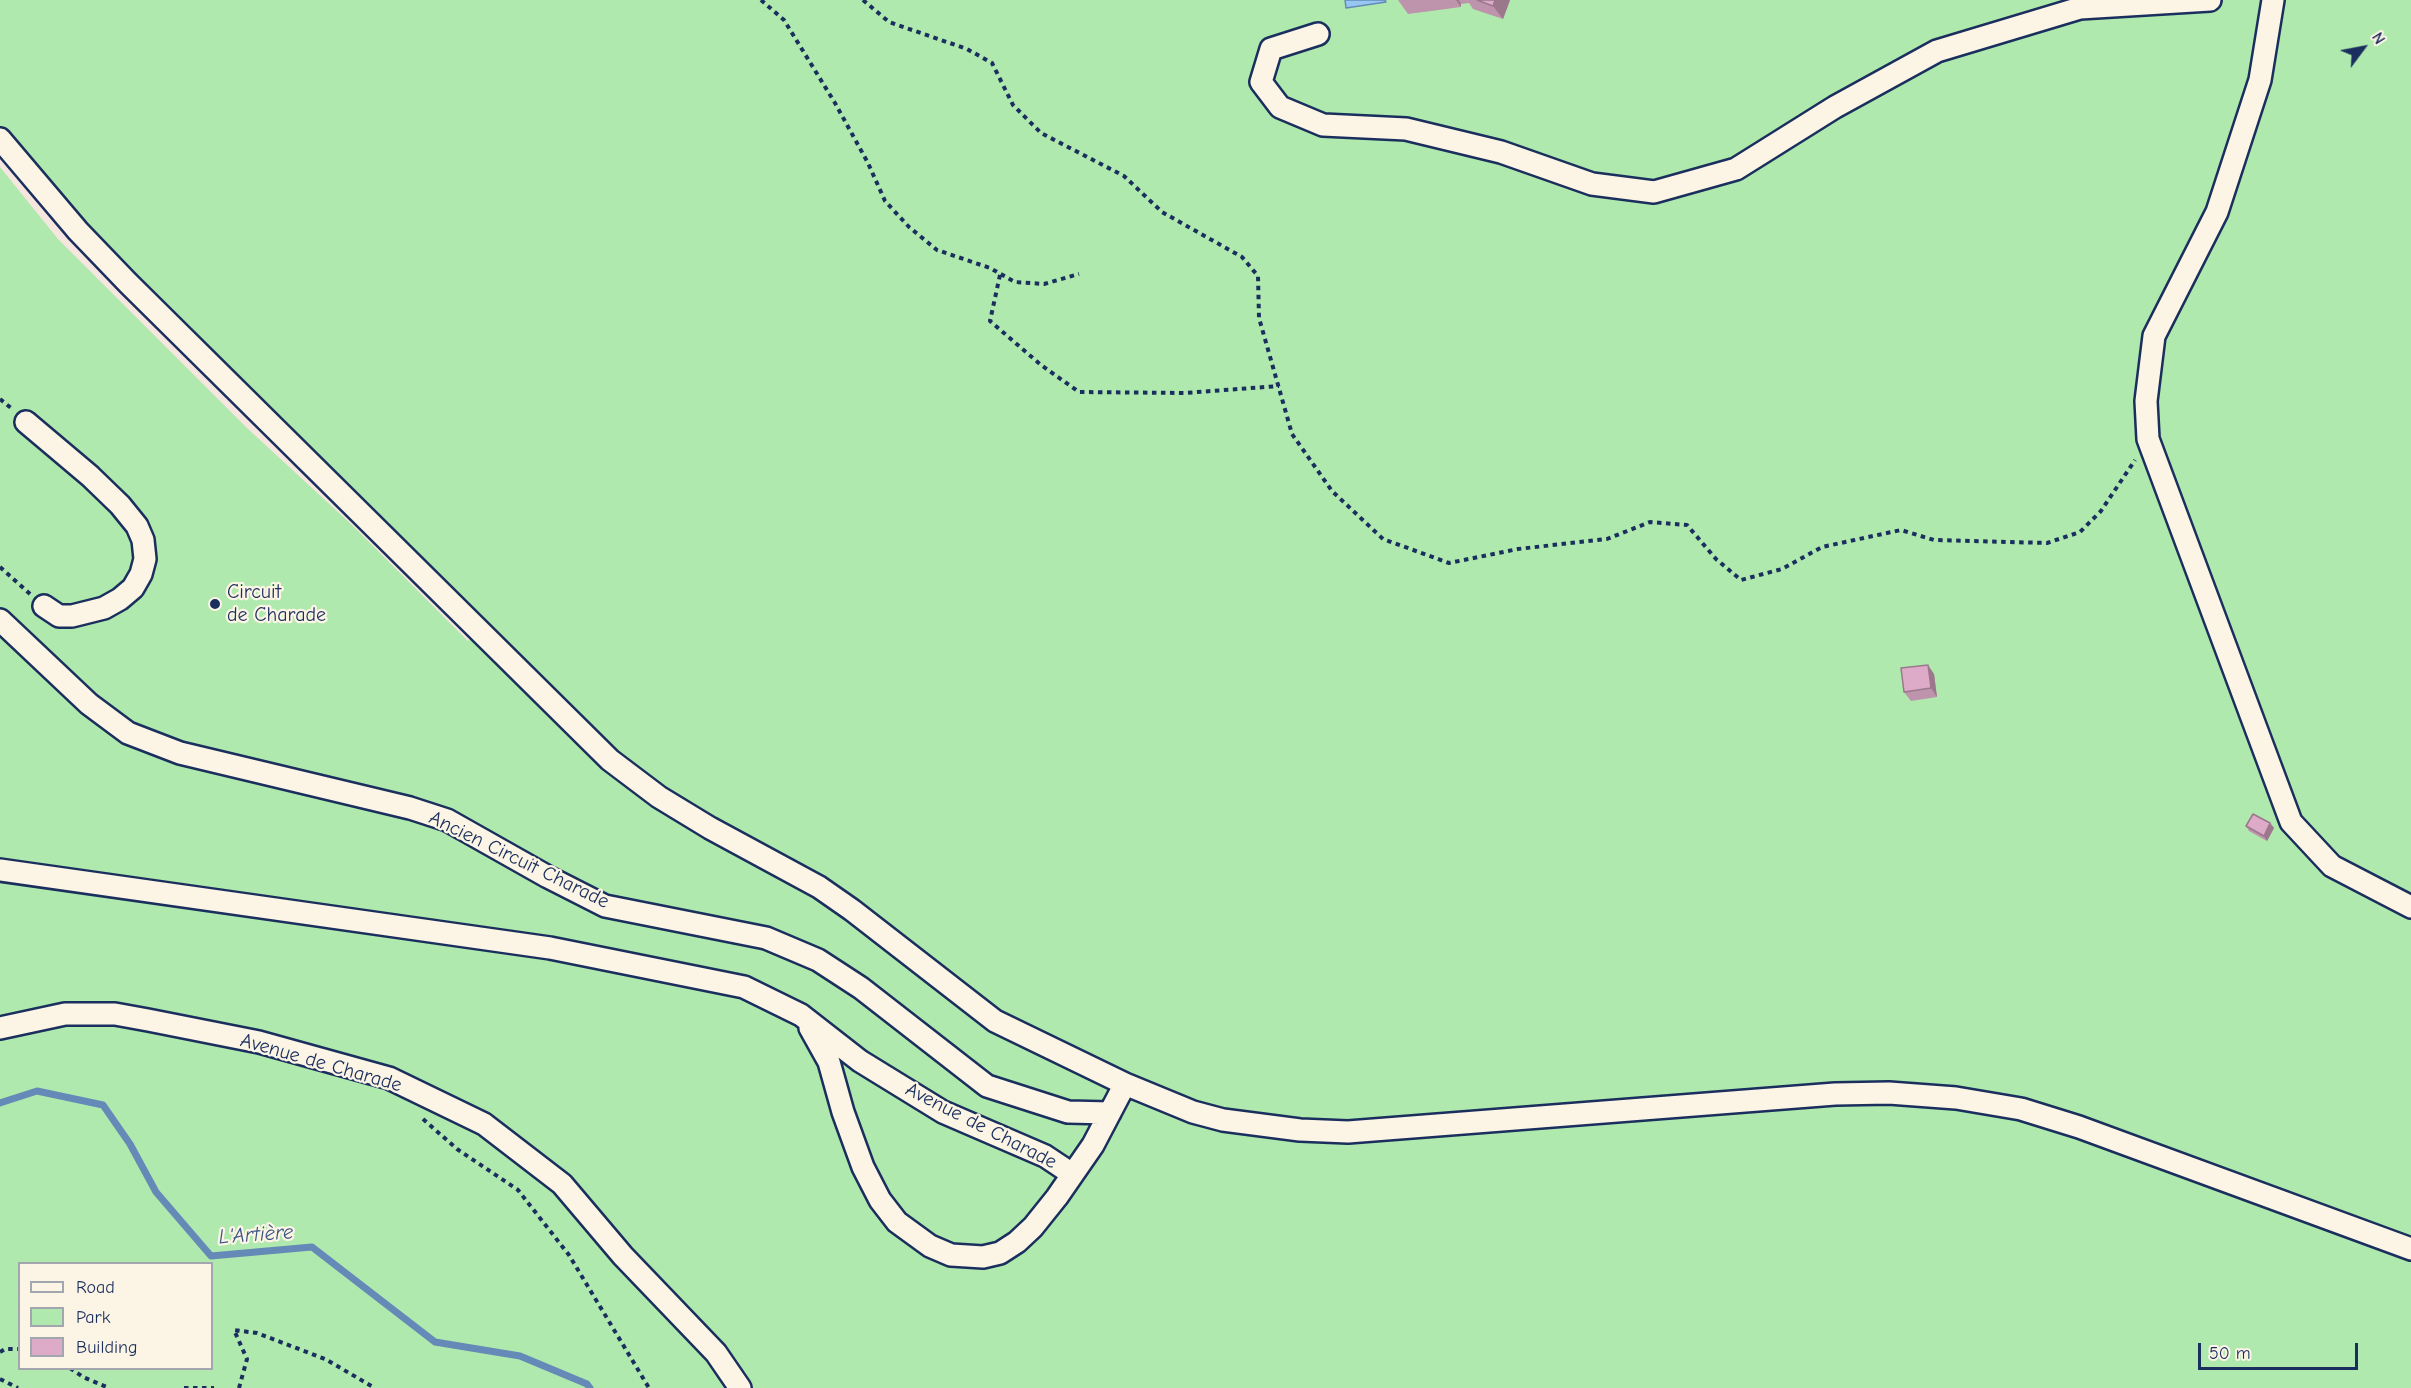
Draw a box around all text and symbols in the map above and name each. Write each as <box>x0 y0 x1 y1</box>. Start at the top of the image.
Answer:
north arrow <box>2333 18 2393 78</box>
text: N <box>2368 29 2389 48</box>
place label: Circuit de Charade <box>227 580 326 627</box>
marker: Circuit de Charade <box>208 597 222 611</box>
street label: Ancien Circuit Charade <box>425 806 613 914</box>
street label: Avenue de Charade <box>238 1028 404 1098</box>
street label: Avenue de Charade <box>901 1077 1061 1175</box>
water label: L'Artière <box>218 1220 294 1250</box>
legend <box>18 1262 213 1370</box>
text: Road <box>76 1277 115 1298</box>
text: Park <box>76 1307 110 1328</box>
scale bar <box>2201 1331 2362 1369</box>
text: Building <box>76 1337 138 1358</box>
text: 50 m <box>2209 1343 2251 1364</box>

